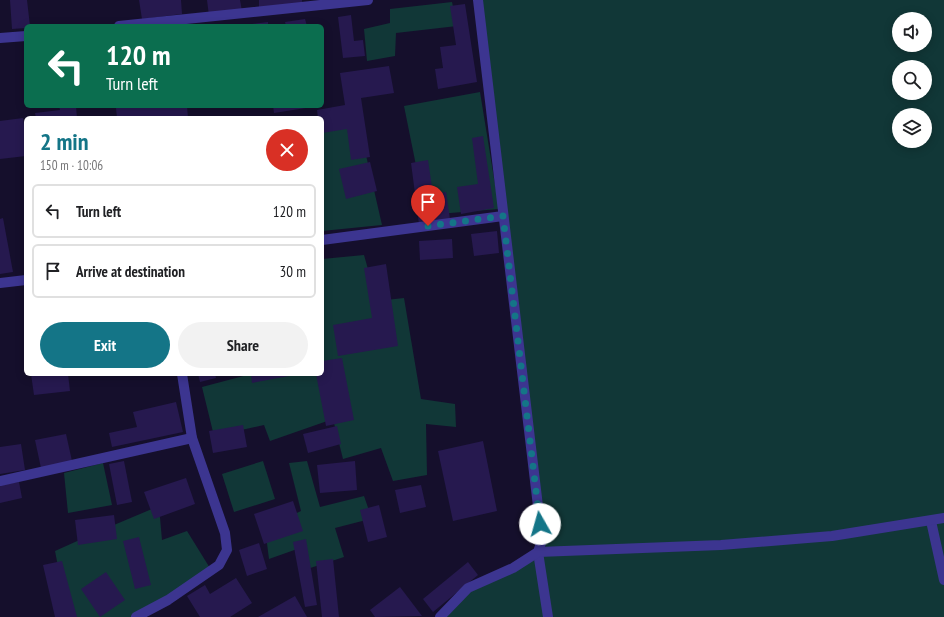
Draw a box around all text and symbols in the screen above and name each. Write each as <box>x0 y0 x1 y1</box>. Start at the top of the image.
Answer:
map controls <box>892 12 932 148</box>
button: sound <box>892 12 932 52</box>
text: 120 m <box>106 36 170 73</box>
icon: left <box>40 40 92 92</box>
button: search <box>892 60 932 100</box>
text: Turn left <box>106 72 158 95</box>
button: layers <box>892 108 932 148</box>
text: 2 min <box>40 126 88 157</box>
button: close <box>266 129 308 171</box>
text: 150 m · 10:06 <box>40 157 103 174</box>
pin <box>411 185 445 226</box>
icon: arrive <box>417 191 439 213</box>
icon: left <box>42 200 64 222</box>
text: Turn left <box>76 202 121 221</box>
text: 120 m <box>273 202 306 221</box>
icon: arrive <box>42 260 64 282</box>
text: Arrive at destination <box>76 262 185 281</box>
text: 30 m <box>280 262 306 281</box>
button: Exit <box>40 322 170 368</box>
button: Share <box>178 322 308 368</box>
position arrow <box>519 503 561 545</box>

